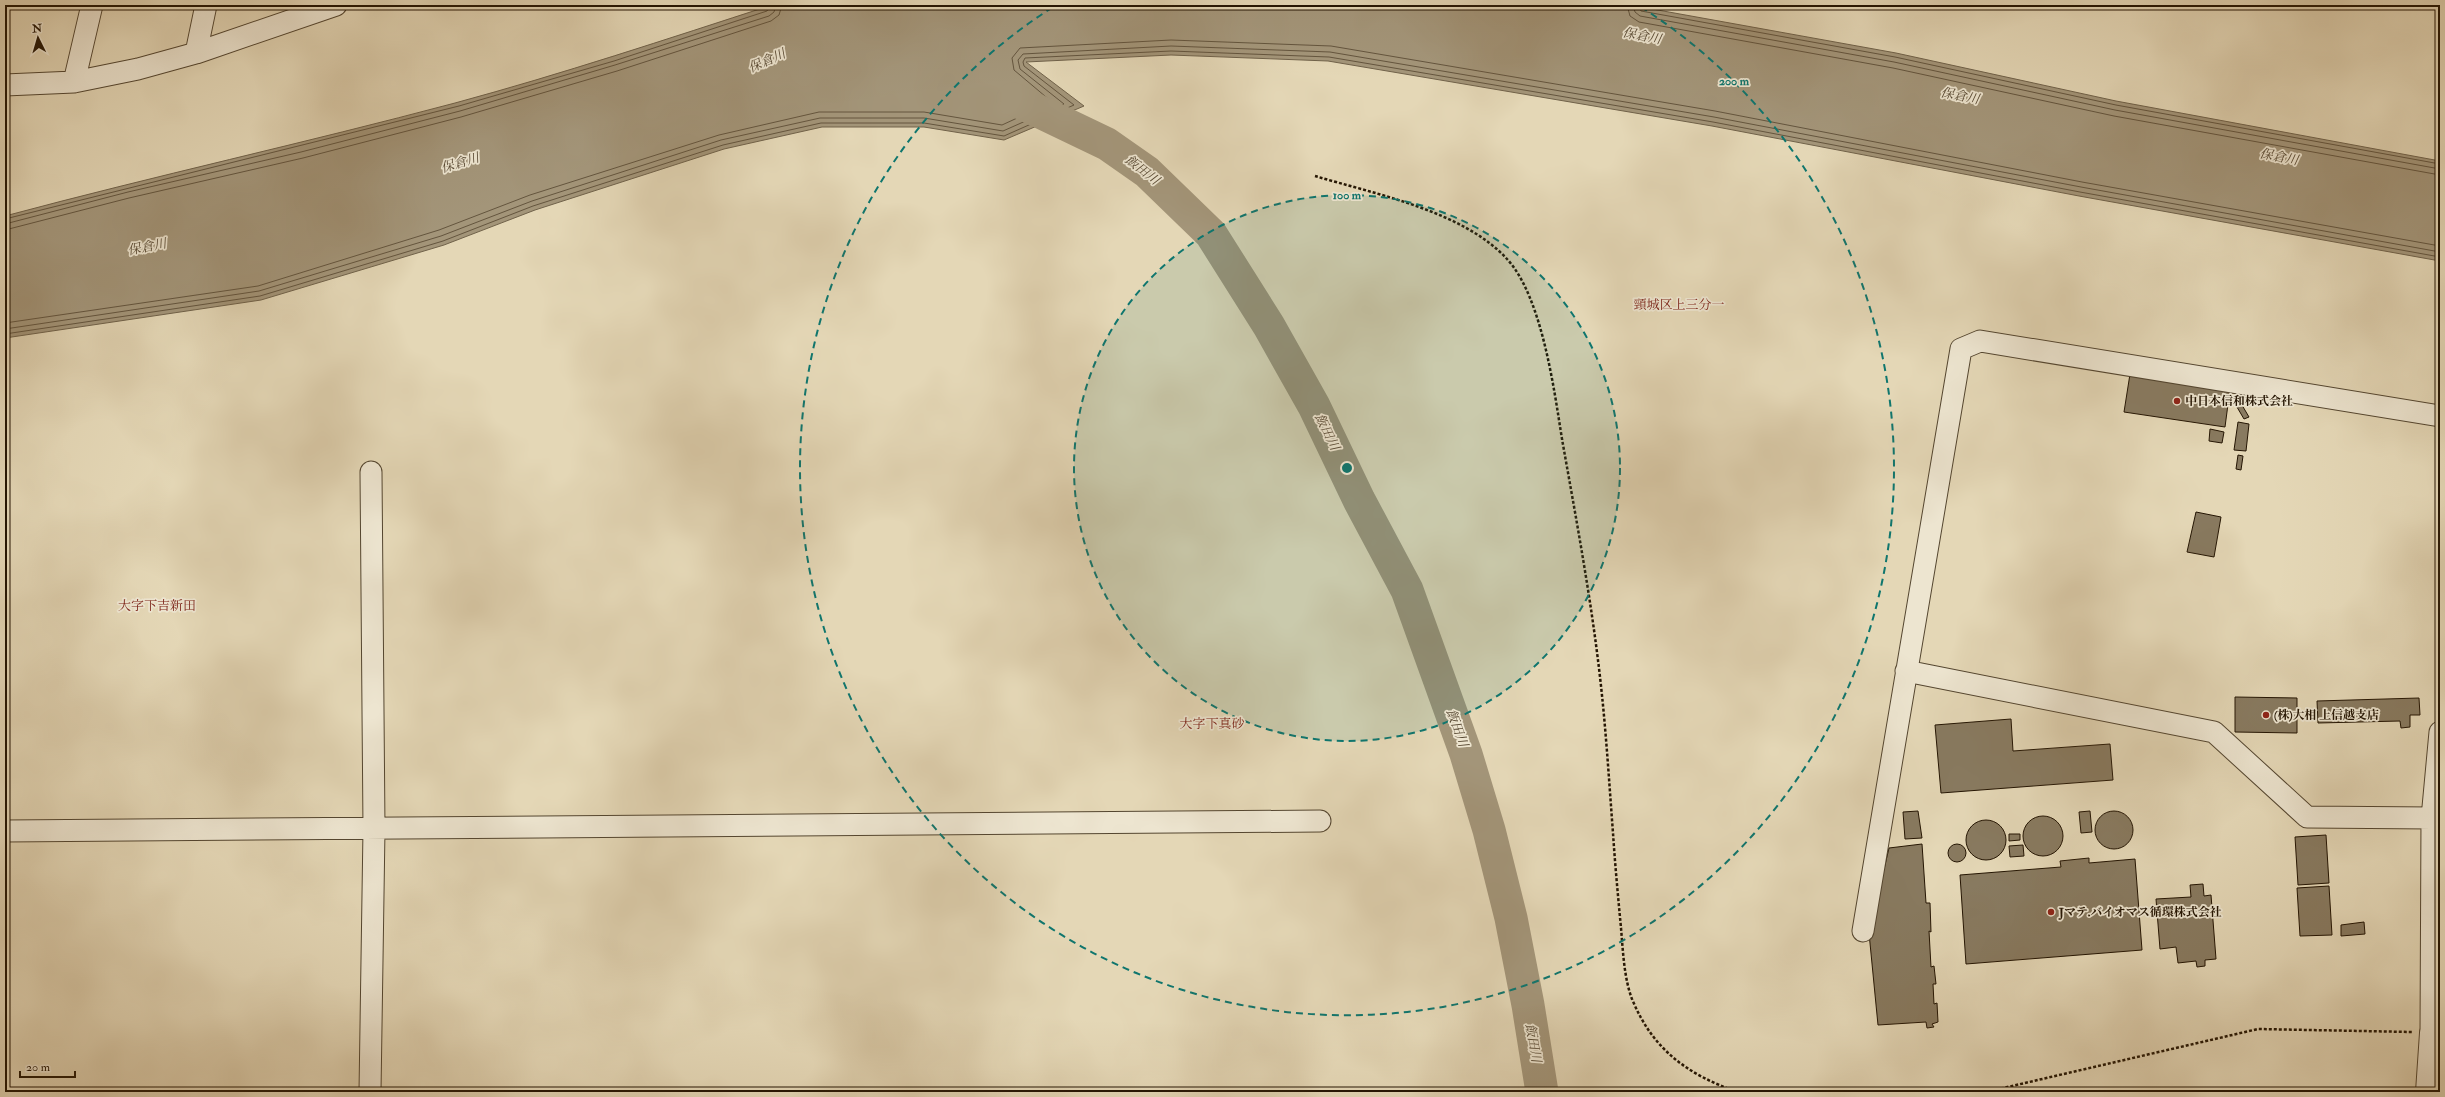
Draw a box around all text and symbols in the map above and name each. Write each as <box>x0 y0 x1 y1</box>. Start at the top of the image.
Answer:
north arrow <box>18 18 58 58</box>
text: N <box>31 22 44 36</box>
water label: 保倉川 <box>1621 24 1665 48</box>
water label: 保倉川 <box>746 45 790 76</box>
text: 200 m <box>1719 74 1750 89</box>
water label: 保倉川 <box>1939 84 1983 108</box>
water label: 保倉川 <box>2258 145 2302 169</box>
water label: 保倉川 <box>439 149 483 176</box>
water label: 飯田川 <box>1122 152 1164 190</box>
text: 100 m <box>1333 188 1362 203</box>
water label: 保倉川 <box>126 235 170 259</box>
district label: 頸城区上三分一 <box>1633 297 1725 313</box>
place label: 中日本信和株式会社 <box>2185 394 2293 409</box>
marker: 中日本信和株式会社 <box>2172 396 2182 406</box>
water label: 飯田川 <box>1311 411 1344 455</box>
centre of rings <box>1340 461 1354 475</box>
district label: 大字下吉新田 <box>118 598 196 614</box>
water label: 飯田川 <box>1443 707 1472 751</box>
place label: (株)大相 上信越支店 <box>2274 708 2379 723</box>
marker: (株)大相 上信越支店 <box>2261 710 2271 720</box>
district label: 大字下真砂 <box>1179 716 1245 732</box>
place label: Jマテ.バイオマス循環株式会社 <box>2058 905 2222 920</box>
marker: Jマテ.バイオマス循環株式会社 <box>2046 907 2056 917</box>
water label: 飯田川 <box>1522 1022 1545 1066</box>
scale bar <box>20 1053 75 1079</box>
text: 20 m <box>26 1060 51 1075</box>

